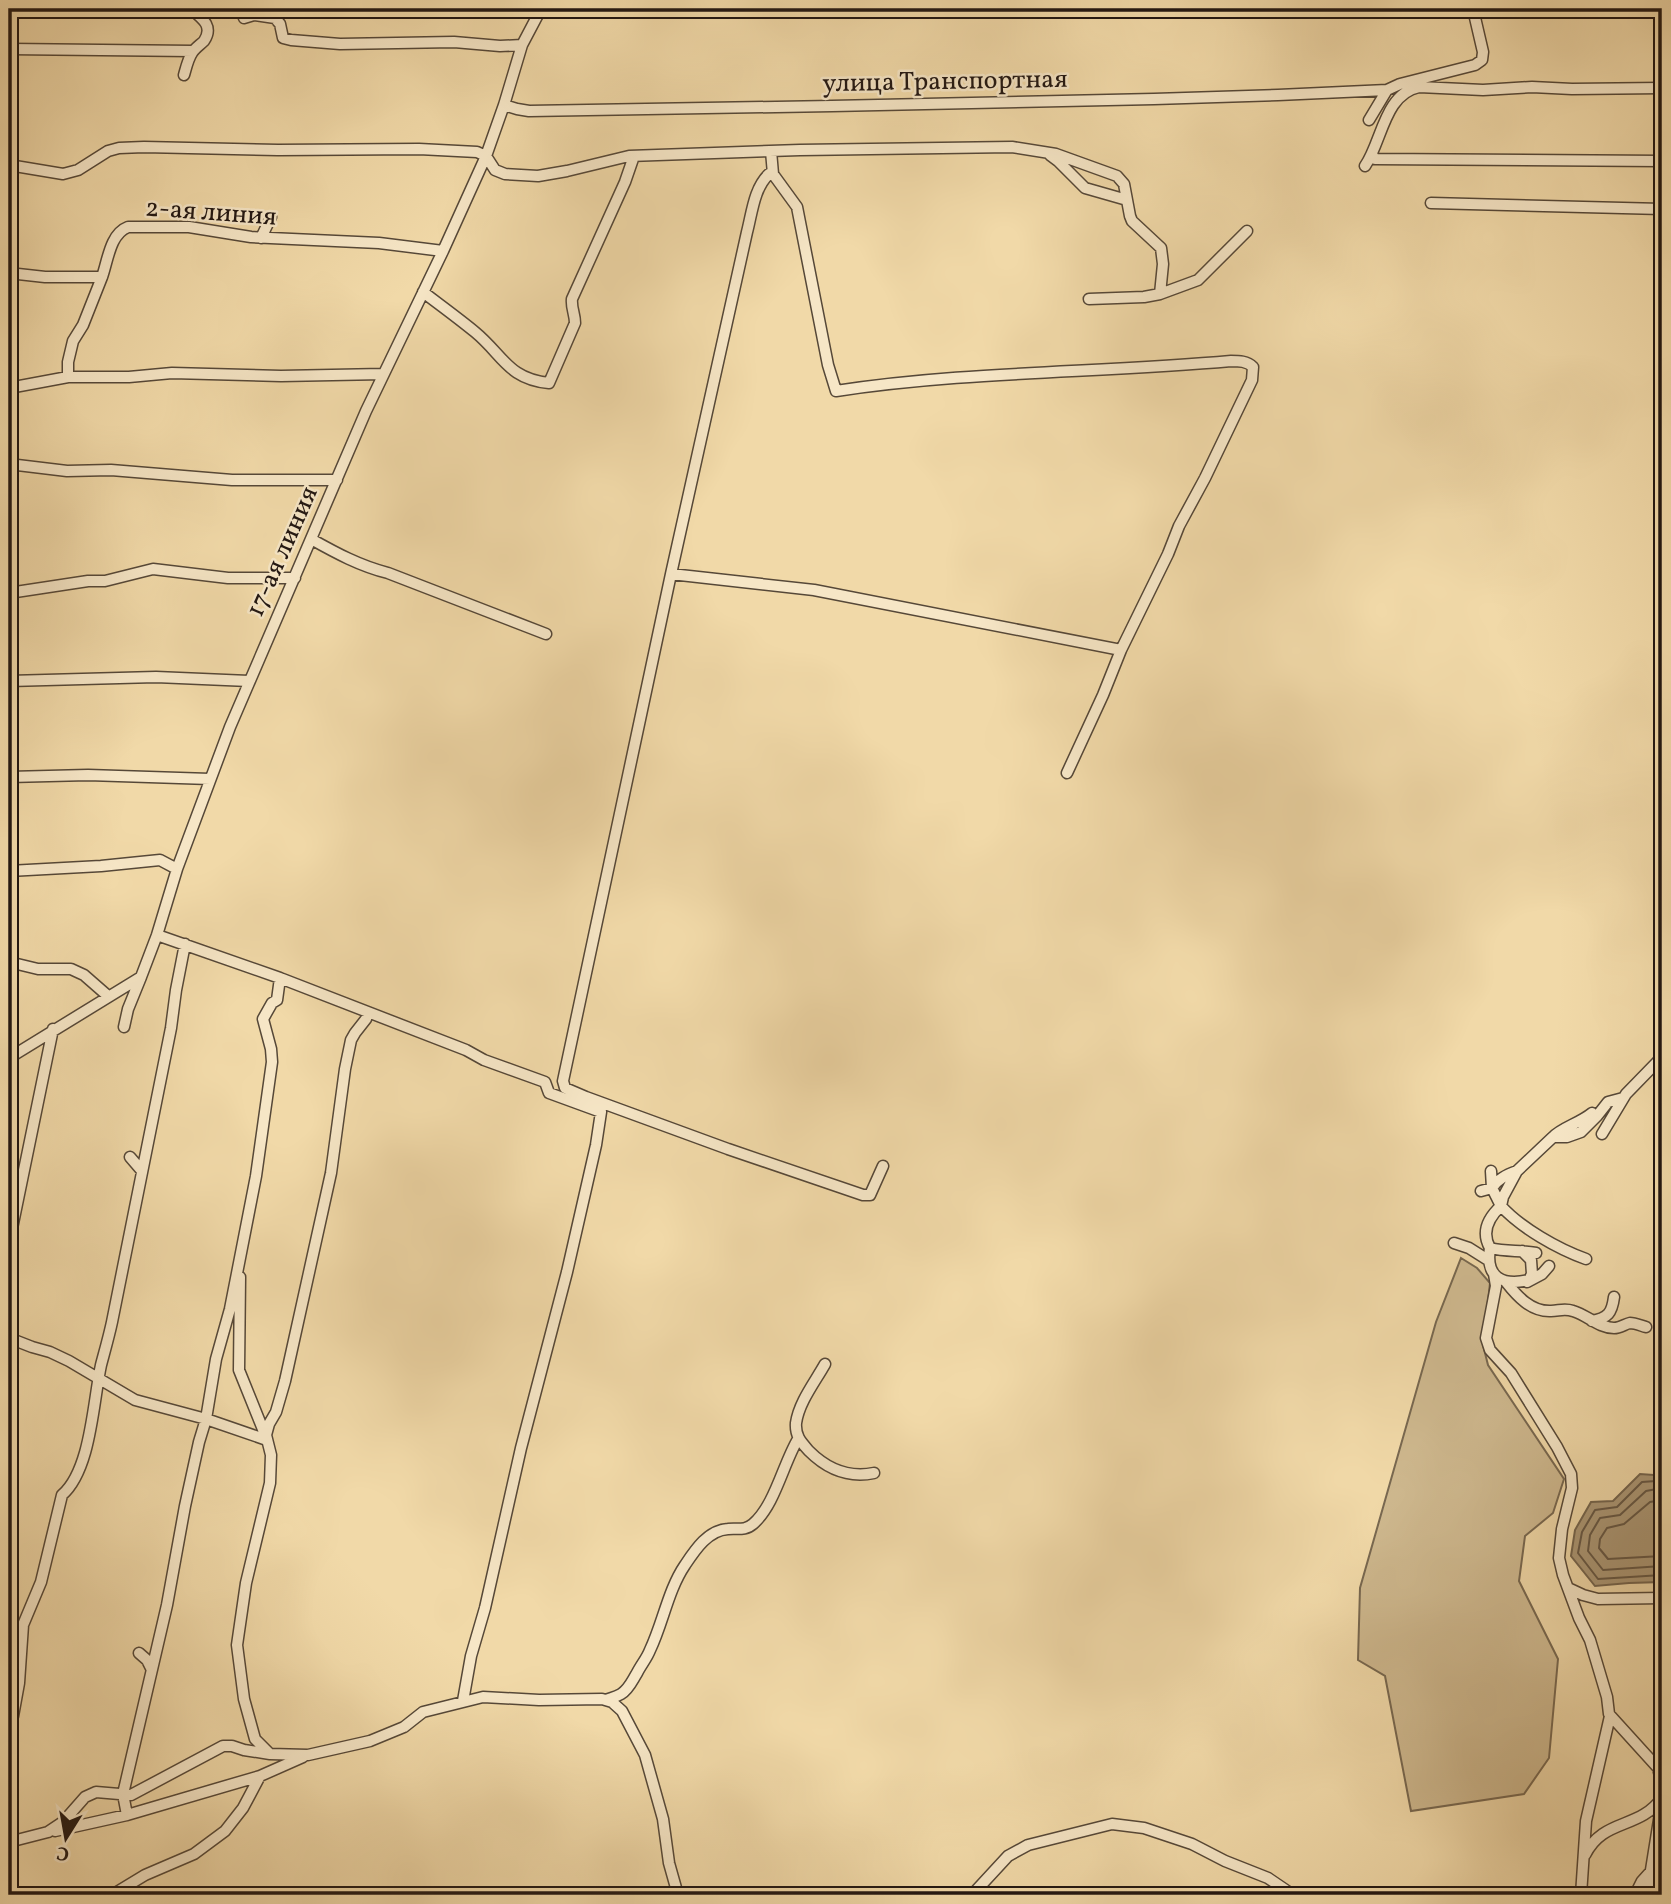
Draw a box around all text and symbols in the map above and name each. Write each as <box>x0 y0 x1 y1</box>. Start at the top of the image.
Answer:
street label: улица Транспортная <box>822 62 1068 102</box>
street label: 2-ая линия <box>144 190 278 236</box>
street label: 17-ая линия <box>238 481 328 623</box>
north arrow <box>32 1802 102 1872</box>
text: С <box>55 1839 72 1867</box>

